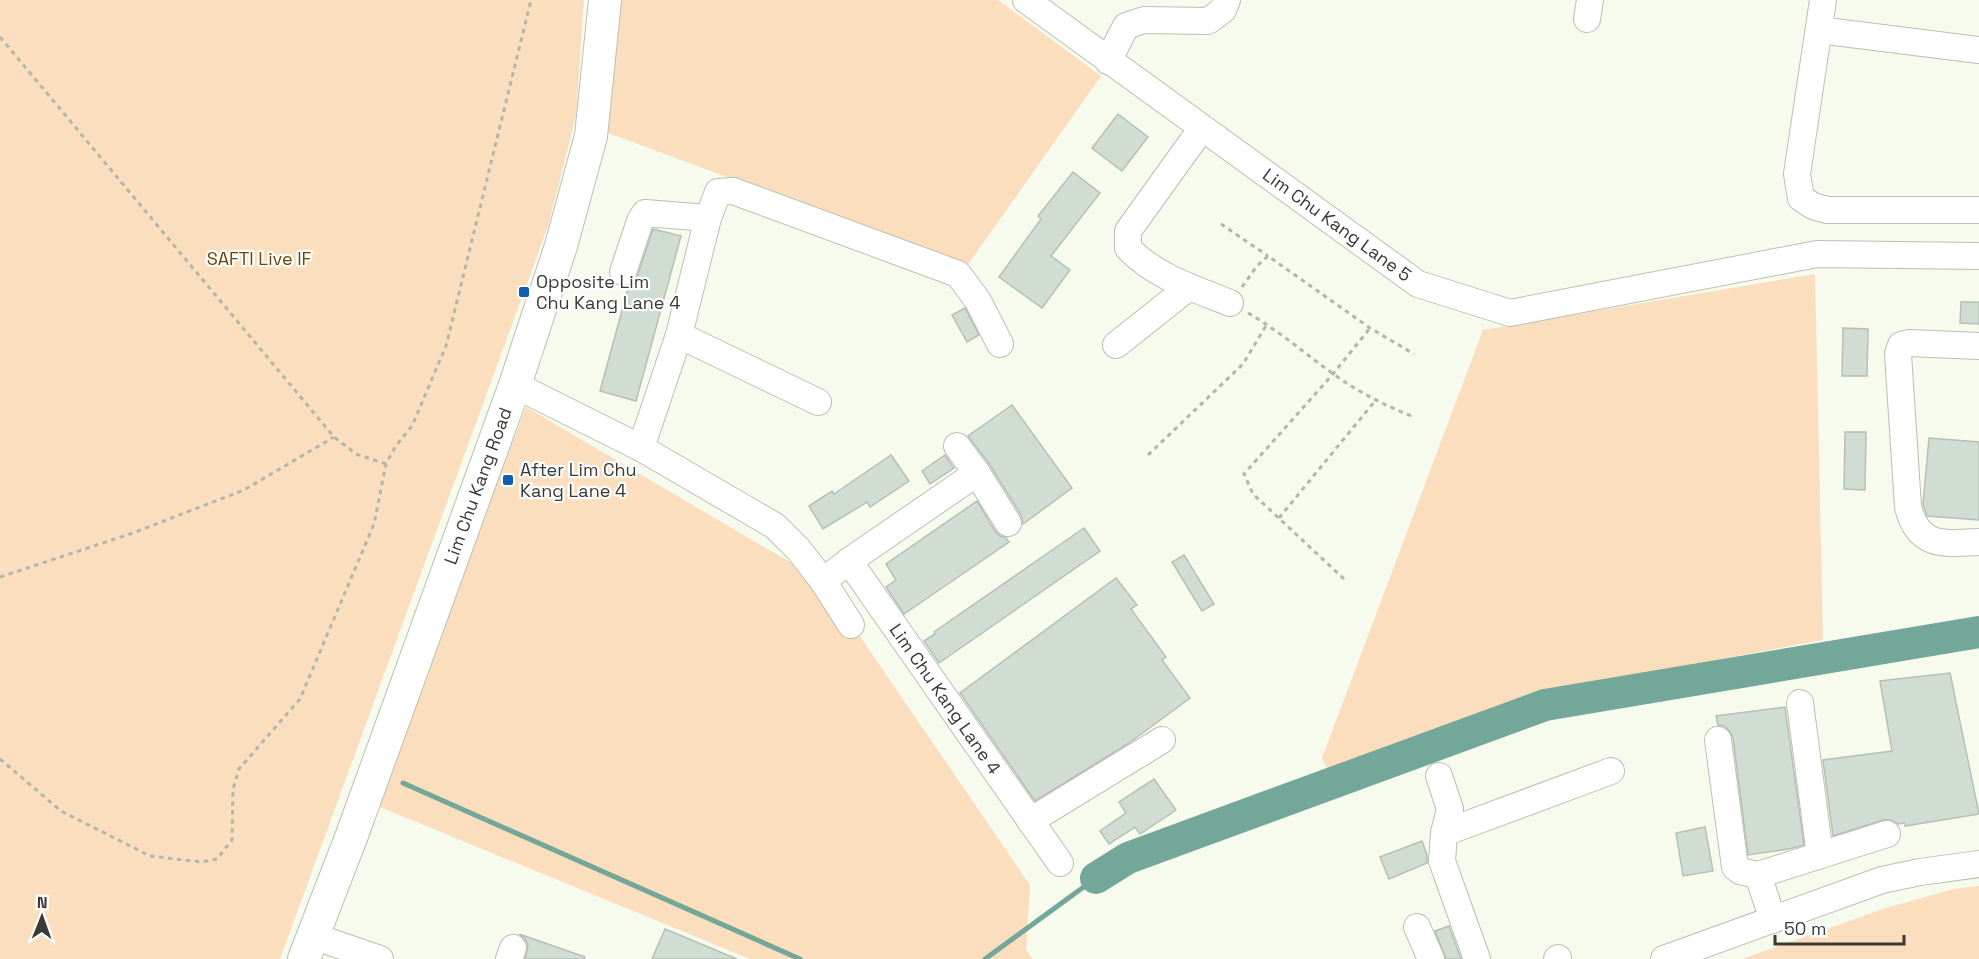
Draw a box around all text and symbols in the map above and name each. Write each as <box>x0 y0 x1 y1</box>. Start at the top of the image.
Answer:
street label: Lim Chu Kang Lane 5 <box>1258 163 1416 286</box>
park label: SAFTI Live IF <box>207 247 312 270</box>
place label: Opposite Lim Chu Kang Lane 4 <box>536 270 680 314</box>
marker: Opposite Lim Chu Kang Lane 4 <box>517 285 531 299</box>
street label: Lim Chu Kang Road <box>438 404 517 567</box>
place label: After Lim Chu Kang Lane 4 <box>520 458 636 502</box>
marker: After Lim Chu Kang Lane 4 <box>501 473 515 487</box>
street label: Lim Chu Kang Lane 4 <box>885 619 1006 779</box>
north arrow <box>12 887 72 947</box>
text: N <box>37 892 48 913</box>
scale bar <box>1775 908 1904 946</box>
text: 50 m <box>1784 917 1826 940</box>

